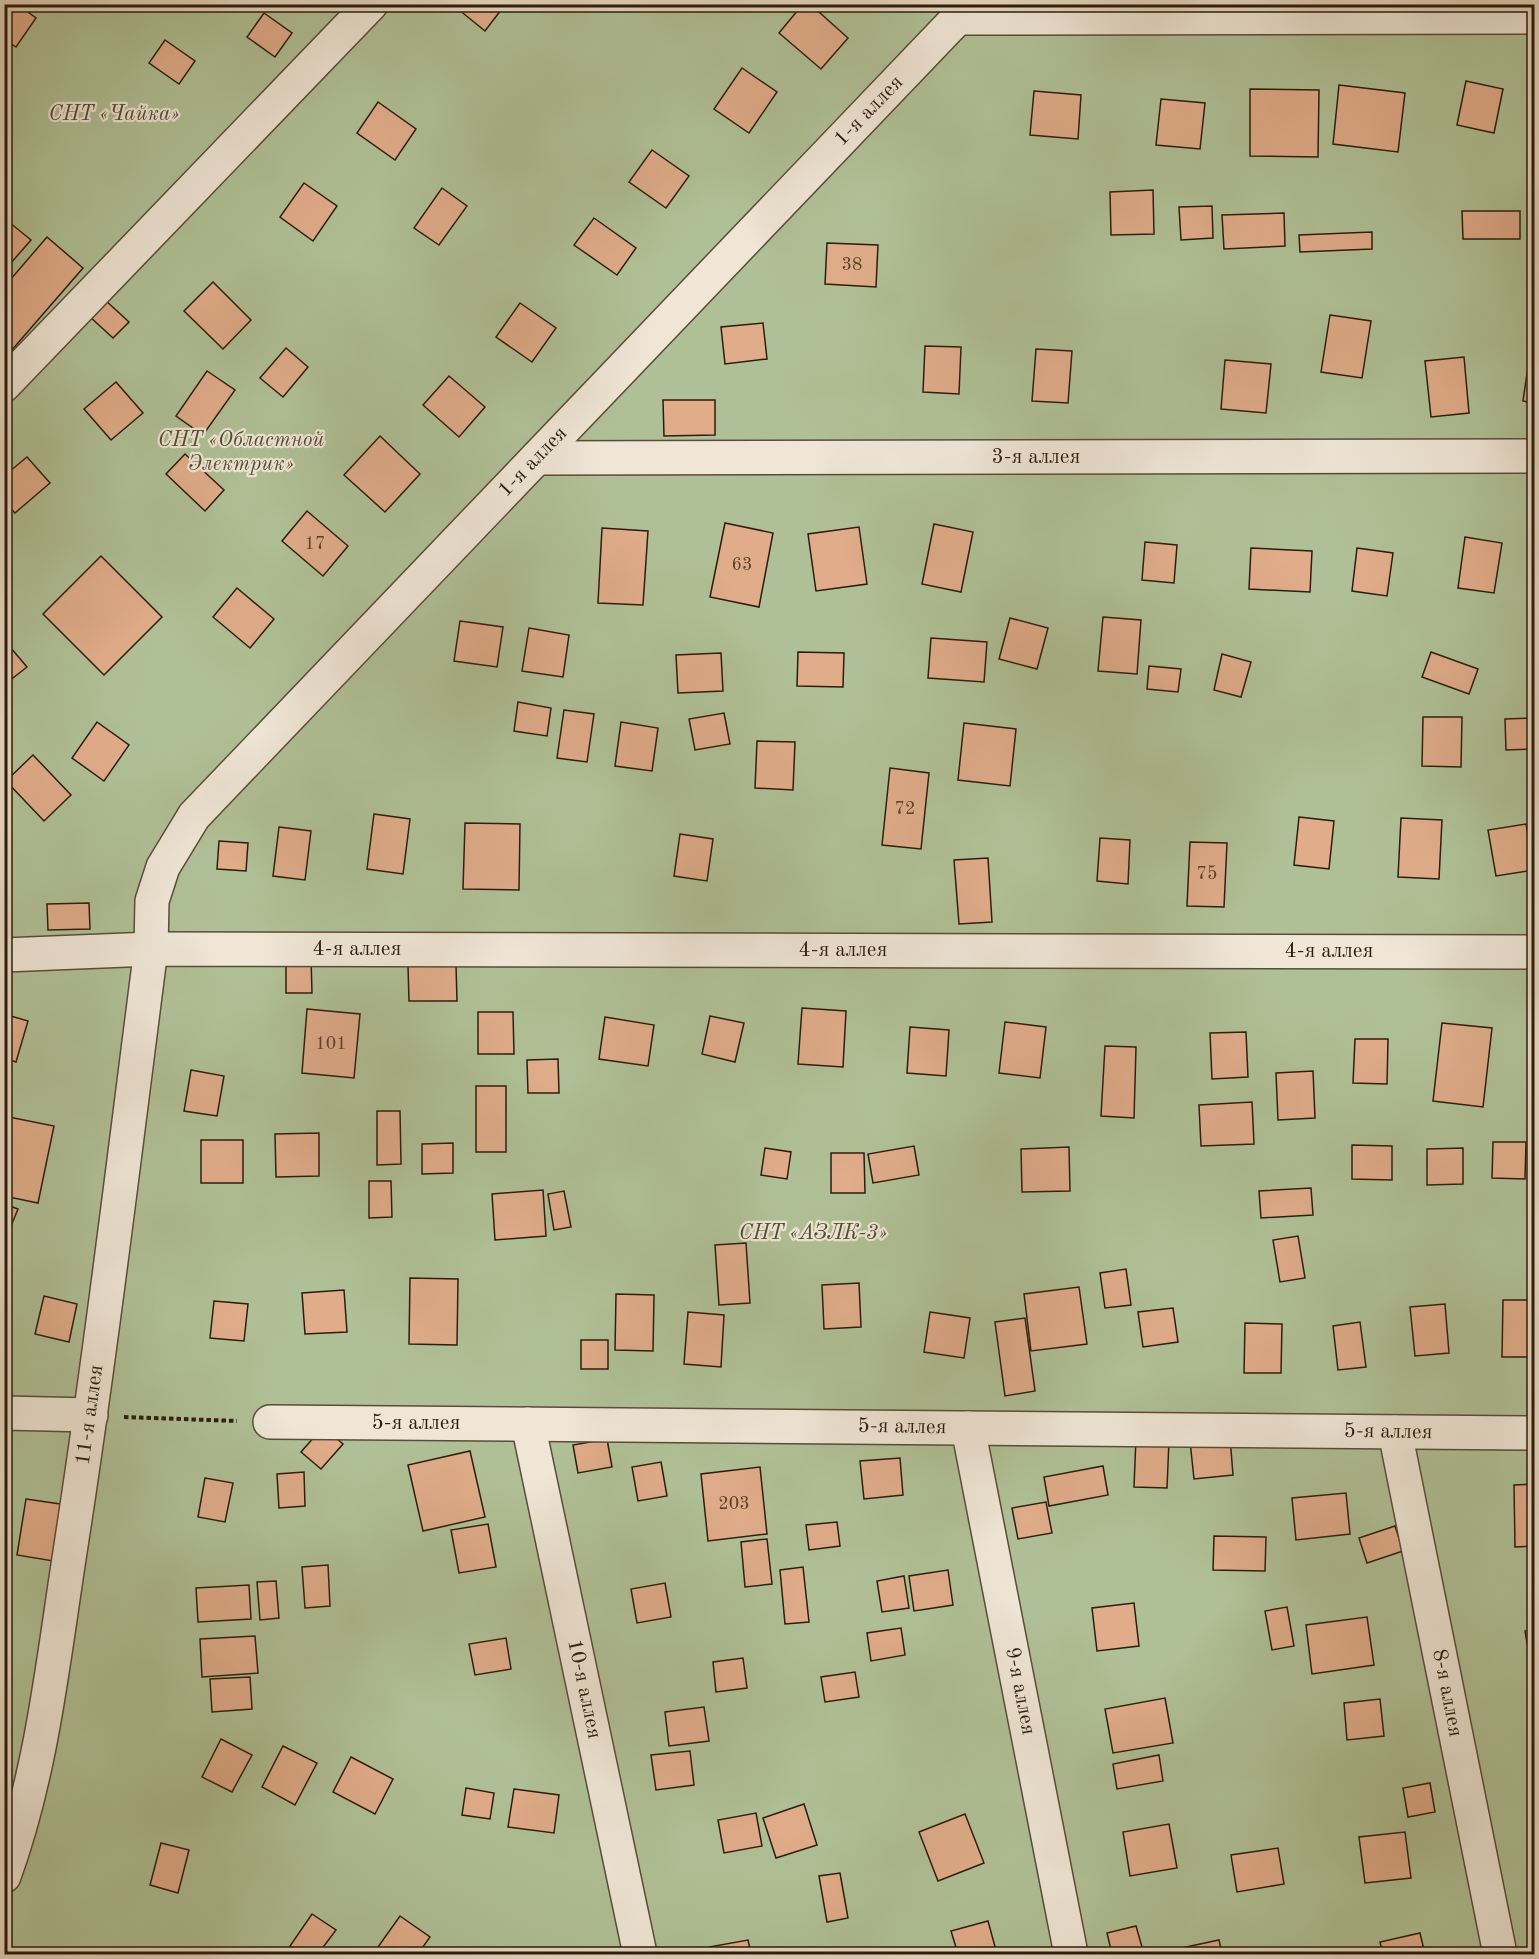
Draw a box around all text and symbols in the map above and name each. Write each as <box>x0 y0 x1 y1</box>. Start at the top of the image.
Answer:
street label: 1-я аллея <box>831 72 907 150</box>
park label: СНТ «Чайка» <box>49 104 179 125</box>
house number: 38 <box>842 256 862 274</box>
street label: 1-я аллея <box>495 423 571 501</box>
park label: СНТ «Областной Электрик» <box>158 430 324 475</box>
street label: 3-я аллея <box>992 447 1081 468</box>
house number: 17 <box>305 535 325 553</box>
house number: 63 <box>732 556 752 574</box>
house number: 72 <box>895 800 915 818</box>
house number: 75 <box>1197 865 1217 883</box>
street label: 4-я аллея <box>313 939 402 960</box>
street label: 4-я аллея <box>799 940 888 961</box>
street label: 4-я аллея <box>1285 941 1374 962</box>
house number: 101 <box>315 1035 347 1053</box>
park label: СНТ «АЗЛК-3» <box>739 1222 887 1244</box>
street label: 11-я аллея <box>73 1363 107 1467</box>
street label: 5-я аллея <box>372 1413 461 1434</box>
street label: 5-я аллея <box>857 1416 947 1438</box>
street label: 5-я аллея <box>1343 1421 1433 1443</box>
house number: 203 <box>718 1495 750 1513</box>
street label: 10-я аллея <box>563 1637 605 1741</box>
street label: 9-я аллея <box>1001 1645 1039 1737</box>
street label: 8-я аллея <box>1428 1647 1466 1739</box>

